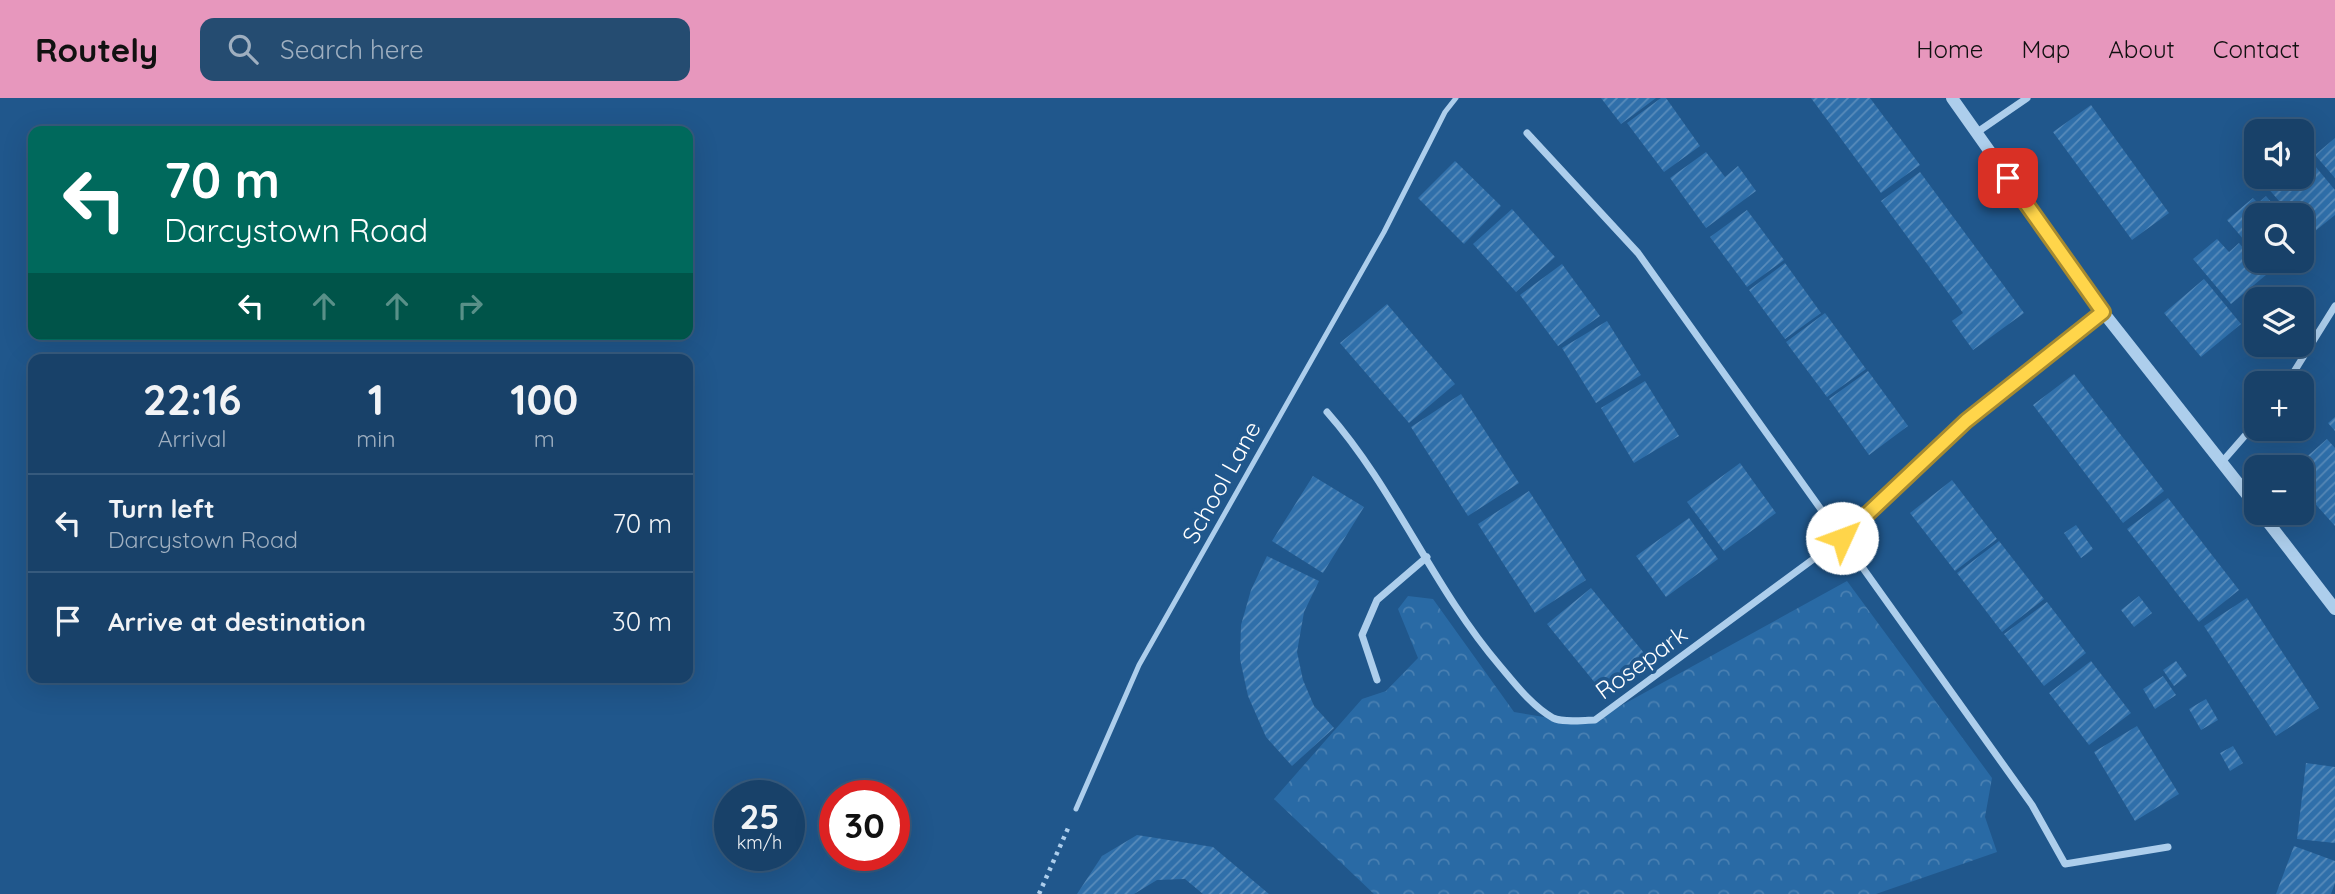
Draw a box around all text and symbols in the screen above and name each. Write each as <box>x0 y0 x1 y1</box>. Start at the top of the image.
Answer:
search box <box>200 18 690 81</box>
text: Routely <box>35 29 158 70</box>
icon: search <box>224 30 262 68</box>
text: Search here <box>280 33 424 66</box>
text: Home <box>1916 34 1983 64</box>
text: Map <box>2021 34 2070 64</box>
text: About <box>2108 34 2175 64</box>
text: Contact <box>2213 34 2300 64</box>
map controls <box>2244 119 2314 525</box>
button: sound <box>2244 119 2314 189</box>
pin <box>1978 148 2038 208</box>
text: 70 m <box>164 149 280 210</box>
icon: left <box>49 154 140 245</box>
icon: arrive <box>1989 159 2027 197</box>
button: search <box>2244 203 2314 273</box>
text: Darcystown Road <box>164 210 428 250</box>
icon: left <box>232 287 270 325</box>
icon: ahead <box>305 287 343 325</box>
icon: ahead <box>378 287 416 325</box>
icon: right <box>451 287 489 325</box>
button: layers <box>2244 287 2314 357</box>
button: + <box>2244 371 2314 441</box>
text: 22:16 <box>143 373 242 426</box>
text: 1 <box>368 373 384 426</box>
text: 100 <box>510 373 578 426</box>
street label: School Lane <box>1175 416 1267 548</box>
text: Arrival <box>158 424 227 453</box>
text: min <box>356 424 396 453</box>
text: m <box>534 424 555 453</box>
button: − <box>2244 455 2314 525</box>
text: Turn left <box>108 492 215 525</box>
position arrow <box>1805 501 1879 575</box>
icon: left <box>49 504 87 542</box>
text: 70 m <box>612 507 672 540</box>
text: Darcystown Road <box>108 525 298 554</box>
icon: arrive <box>49 602 87 640</box>
text: Arrive at destination <box>108 605 366 638</box>
text: 30 m <box>612 605 672 638</box>
street label: Rosepark <box>1589 619 1693 705</box>
speed limit sign: 30 <box>819 780 910 871</box>
text: 25 <box>739 794 780 838</box>
text: km/h <box>737 831 782 854</box>

